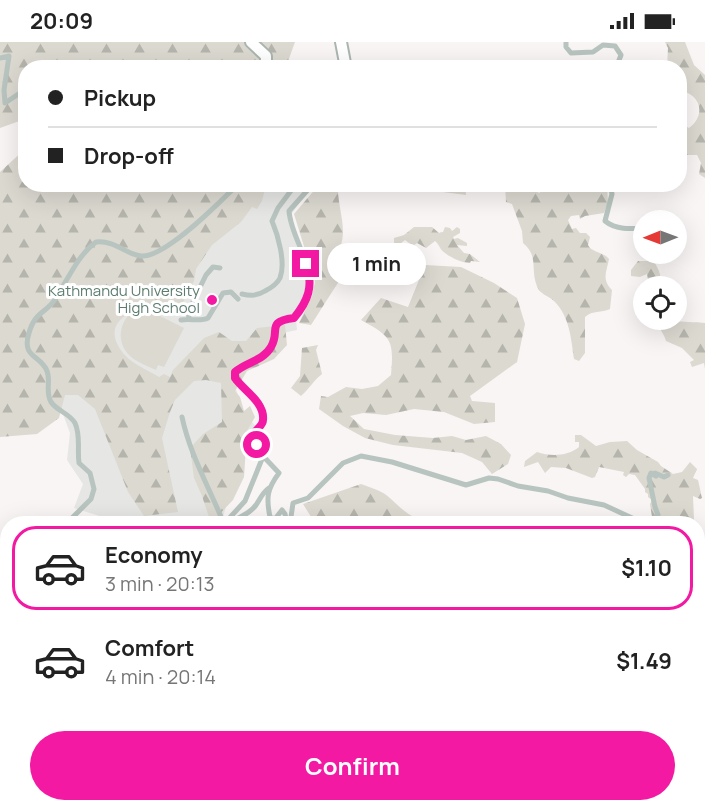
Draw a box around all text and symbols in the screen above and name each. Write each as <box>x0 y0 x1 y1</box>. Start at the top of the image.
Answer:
text: 20:09 <box>30 6 93 36</box>
text: Pickup <box>84 83 156 113</box>
text: Drop-off <box>84 141 174 171</box>
north arrow <box>633 210 687 264</box>
map controls <box>633 210 687 330</box>
callout: 1 min <box>327 243 426 285</box>
route end <box>292 250 319 277</box>
text: 1 min <box>352 250 401 277</box>
button: locate <box>633 276 687 330</box>
place label: Kathmandu University High School <box>48 280 200 318</box>
marker: Kathmandu University High School <box>205 293 219 307</box>
route start <box>243 431 270 458</box>
text: Economy <box>105 540 203 570</box>
icon: car <box>33 541 87 595</box>
text: $1.10 <box>621 553 672 583</box>
text: 3 min · 20:13 <box>105 570 215 597</box>
text: Comfort <box>105 633 194 663</box>
icon: car <box>33 634 87 688</box>
text: $1.49 <box>616 646 672 676</box>
text: 4 min · 20:14 <box>105 663 216 690</box>
button: Confirm <box>30 731 675 800</box>

